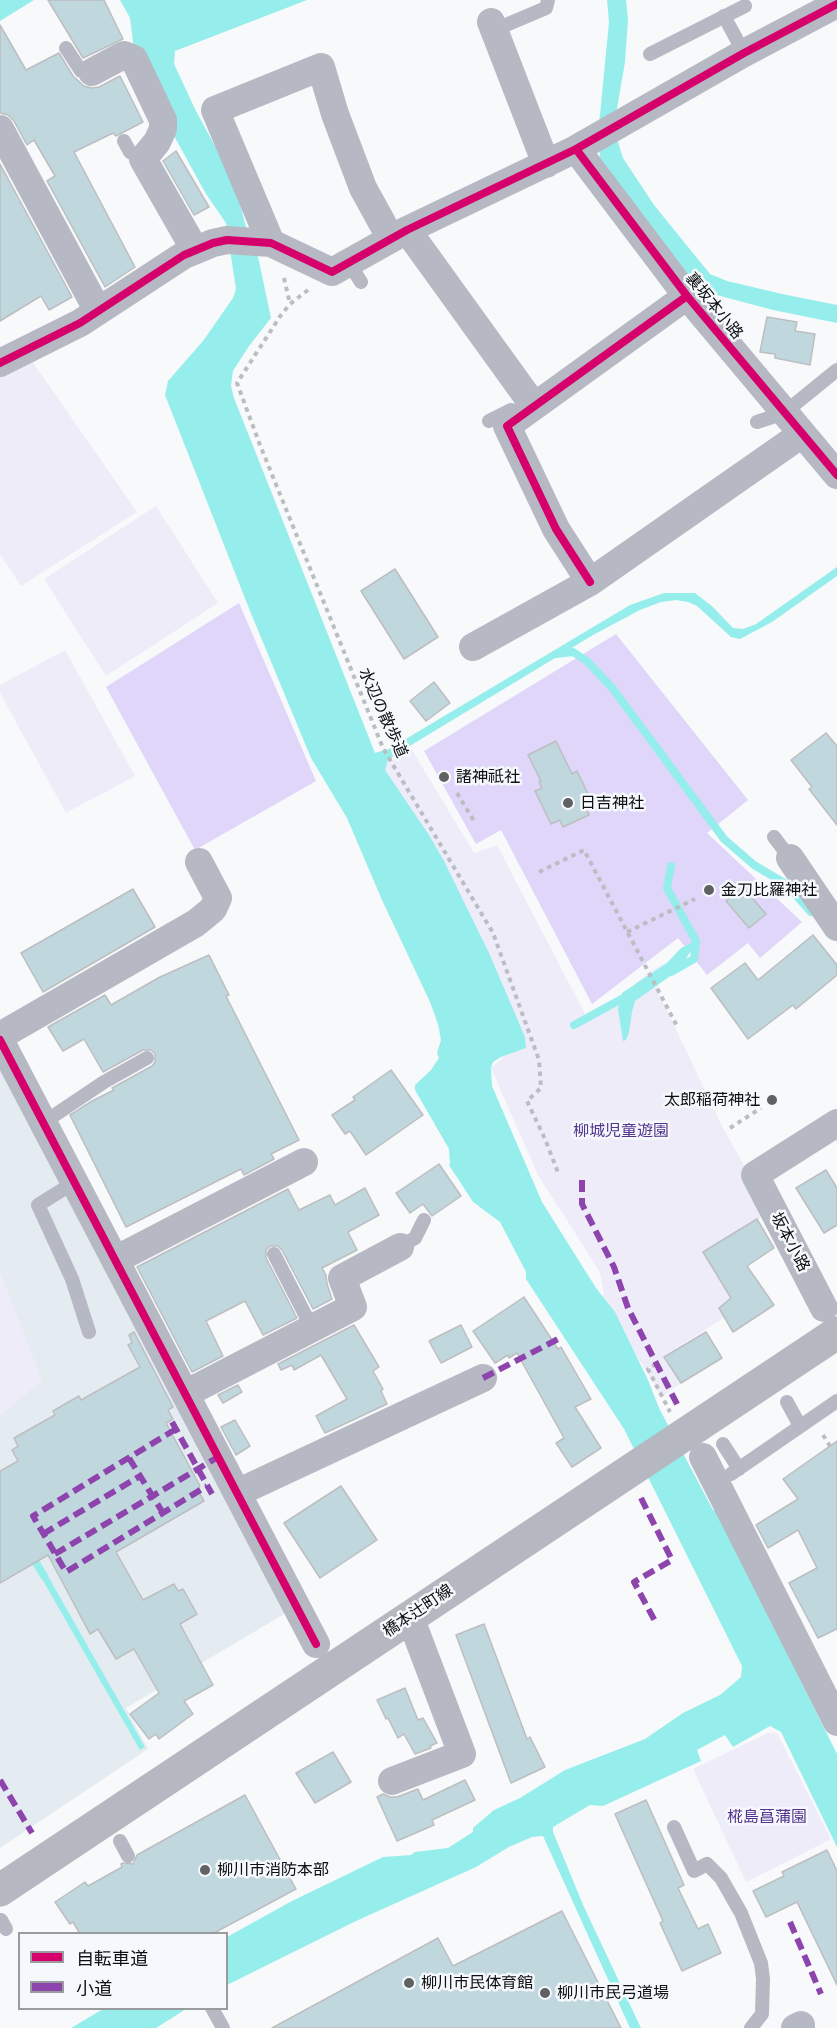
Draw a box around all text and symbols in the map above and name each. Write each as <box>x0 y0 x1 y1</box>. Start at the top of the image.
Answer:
street label: 裏坂本小路 <box>681 269 747 343</box>
street label: 水辺の散歩道 <box>355 665 411 761</box>
place label: 諸神祇社 <box>456 767 520 787</box>
marker: 諸神祇社 <box>437 770 451 784</box>
place label: 日吉神社 <box>580 793 644 813</box>
marker: 日吉神社 <box>561 796 575 810</box>
place label: 金刀比羅神社 <box>721 880 817 900</box>
marker: 金刀比羅神社 <box>702 883 716 897</box>
place label: 太郎稲荷神社 <box>664 1090 760 1110</box>
marker: 太郎稲荷神社 <box>765 1093 779 1107</box>
park label: 柳城児童遊園 <box>573 1121 669 1141</box>
street label: 坂本小路 <box>767 1209 813 1275</box>
street label: 橋本辻町線 <box>379 1581 457 1641</box>
park label: 椛島菖蒲園 <box>727 1807 807 1827</box>
place label: 柳川市消防本部 <box>217 1860 329 1880</box>
marker: 柳川市消防本部 <box>198 1863 212 1877</box>
legend <box>18 1932 228 2010</box>
text: 自転車道 <box>76 1951 148 1969</box>
place label: 柳川市民体育館 <box>421 1973 533 1993</box>
marker: 柳川市民体育館 <box>402 1976 416 1990</box>
text: 小道 <box>76 1981 112 1999</box>
place label: 柳川市民弓道場 <box>557 1983 669 2003</box>
marker: 柳川市民弓道場 <box>538 1986 552 2000</box>

